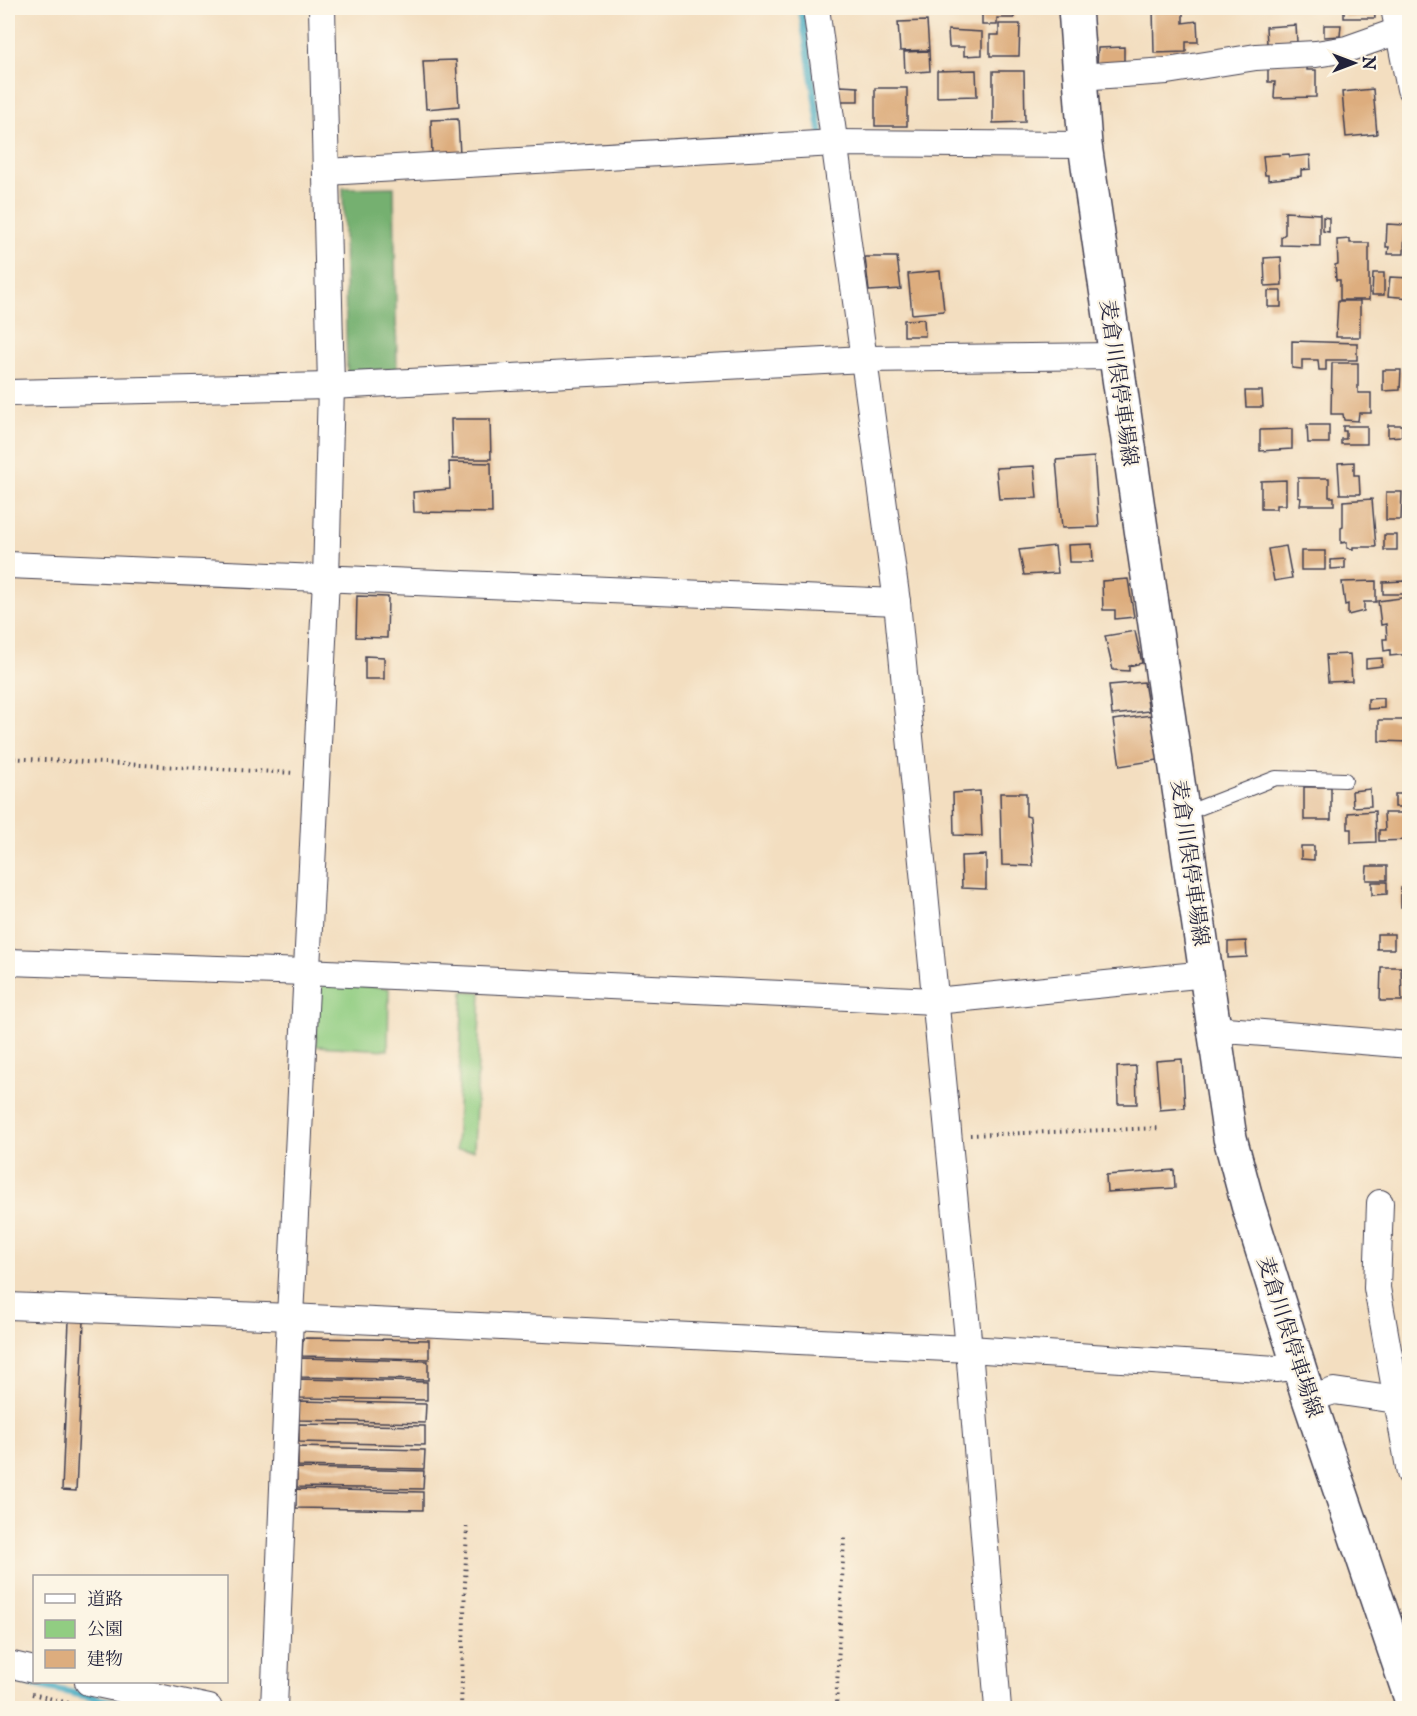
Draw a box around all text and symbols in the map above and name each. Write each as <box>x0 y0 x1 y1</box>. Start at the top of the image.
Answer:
north arrow <box>1324 33 1384 93</box>
text: N <box>1357 55 1377 70</box>
street label: 麦倉川俣停車場線 <box>1092 298 1143 468</box>
street label: 麦倉川俣停車場線 <box>1163 778 1214 948</box>
street label: 麦倉川俣停車場線 <box>1250 1253 1327 1422</box>
legend <box>33 1575 228 1683</box>
text: 道路 <box>87 1589 123 1612</box>
text: 公園 <box>87 1619 123 1642</box>
text: 建物 <box>87 1649 123 1672</box>

